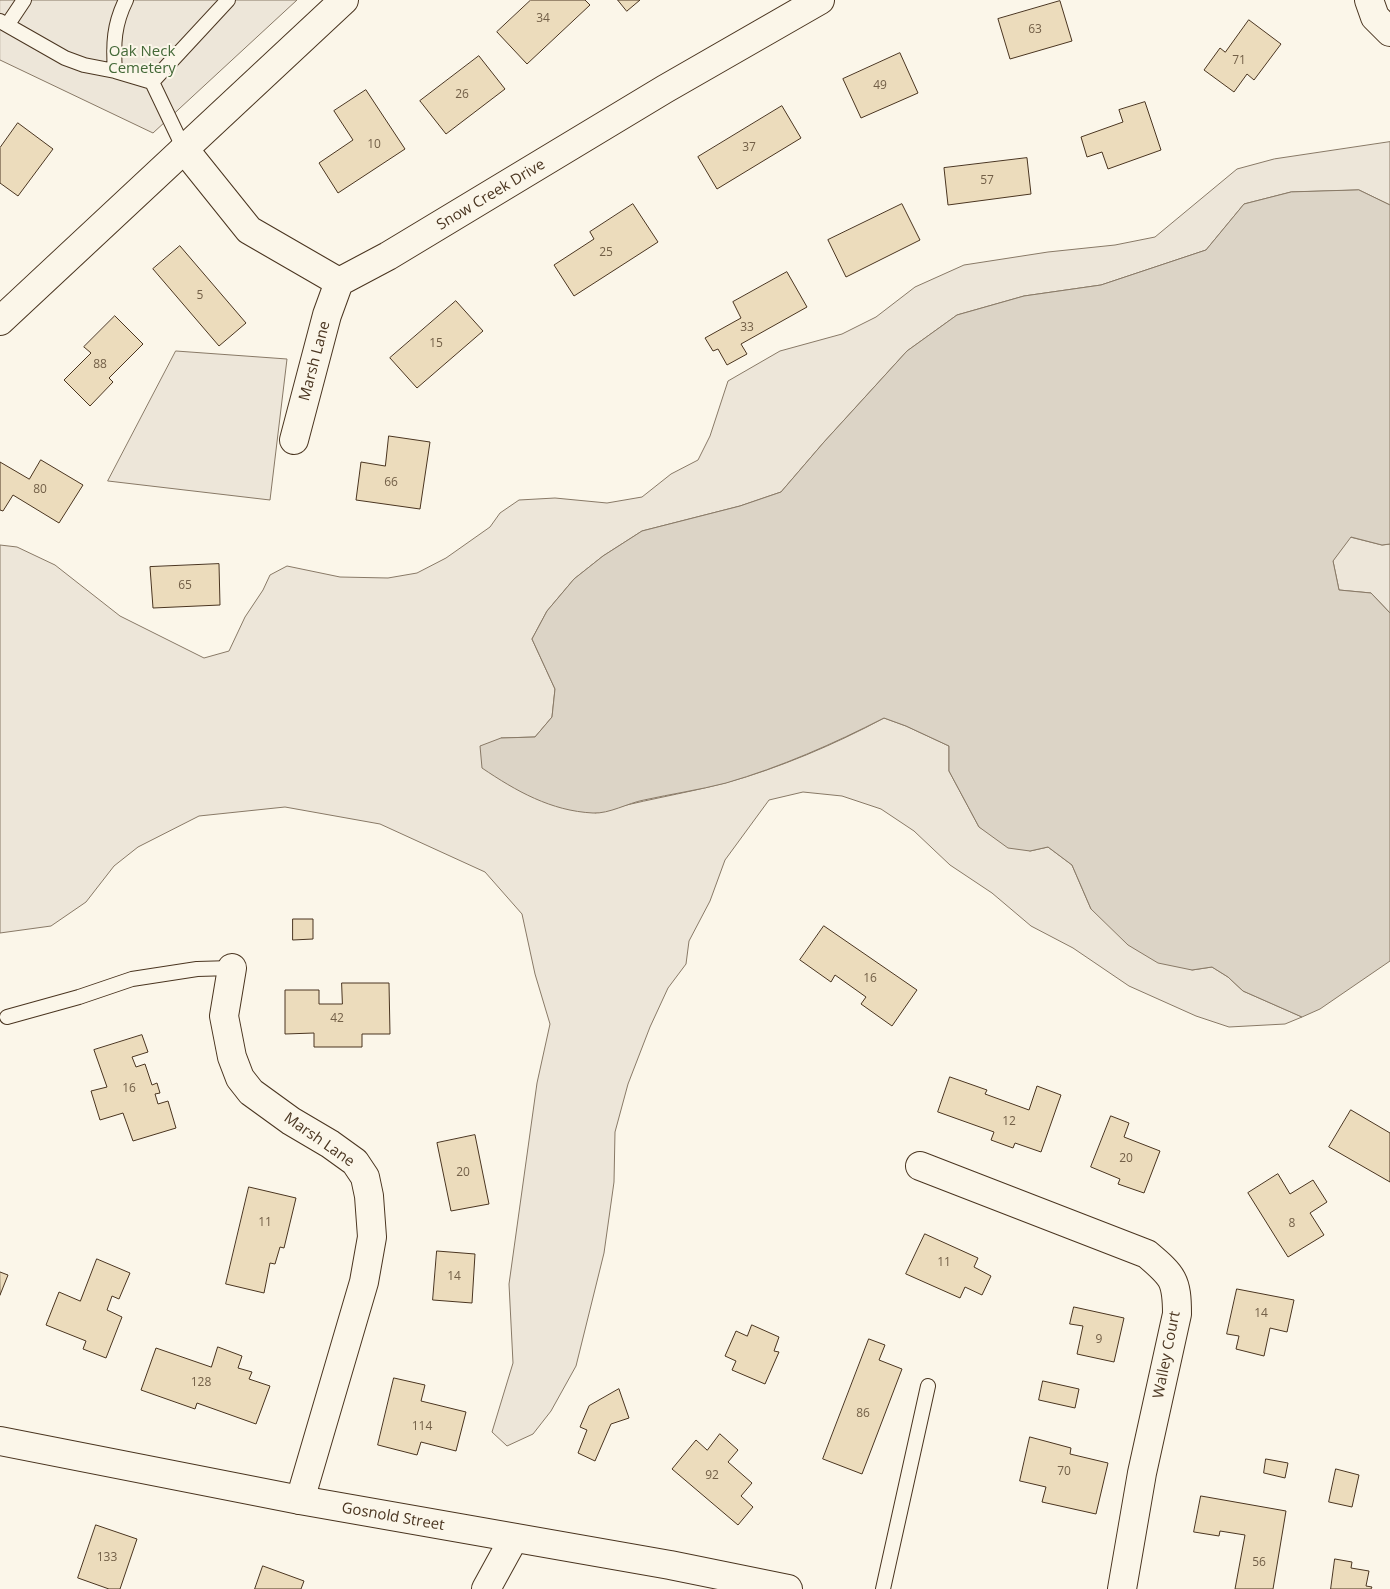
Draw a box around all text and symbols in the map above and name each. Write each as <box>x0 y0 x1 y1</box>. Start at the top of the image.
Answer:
house number: 34 <box>536 12 550 26</box>
house number: 63 <box>1028 23 1042 37</box>
park label: Oak Neck Cemetery <box>108 43 176 78</box>
house number: 71 <box>1232 54 1246 68</box>
house number: 49 <box>873 79 887 93</box>
house number: 26 <box>455 88 469 102</box>
house number: 10 <box>367 138 381 152</box>
house number: 37 <box>742 141 756 155</box>
street label: Snow Creek Drive <box>434 156 548 234</box>
house number: 57 <box>980 174 994 188</box>
house number: 25 <box>599 246 613 260</box>
house number: 5 <box>197 289 203 303</box>
street label: Marsh Lane <box>296 319 334 403</box>
house number: 33 <box>740 321 754 335</box>
house number: 15 <box>429 337 443 351</box>
house number: 88 <box>93 358 107 372</box>
house number: 66 <box>384 476 398 490</box>
house number: 80 <box>33 483 47 497</box>
house number: 65 <box>178 579 192 593</box>
house number: 16 <box>863 972 877 986</box>
house number: 42 <box>330 1012 344 1026</box>
house number: 16 <box>122 1082 136 1096</box>
street label: Marsh Lane <box>280 1109 358 1171</box>
house number: 12 <box>1002 1115 1016 1129</box>
house number: 20 <box>1119 1152 1133 1166</box>
house number: 20 <box>456 1166 470 1180</box>
house number: 11 <box>258 1216 272 1230</box>
house number: 8 <box>1289 1217 1295 1231</box>
house number: 11 <box>937 1256 951 1270</box>
house number: 14 <box>447 1270 461 1284</box>
house number: 14 <box>1254 1307 1268 1321</box>
street label: Walley Court <box>1150 1310 1184 1400</box>
house number: 9 <box>1096 1333 1102 1347</box>
house number: 128 <box>191 1376 211 1390</box>
house number: 86 <box>856 1407 870 1421</box>
house number: 114 <box>412 1420 432 1434</box>
house number: 70 <box>1057 1465 1071 1479</box>
house number: 92 <box>705 1469 719 1483</box>
street label: Gosnold Street <box>340 1499 446 1535</box>
house number: 133 <box>97 1551 117 1565</box>
house number: 56 <box>1252 1556 1266 1570</box>

